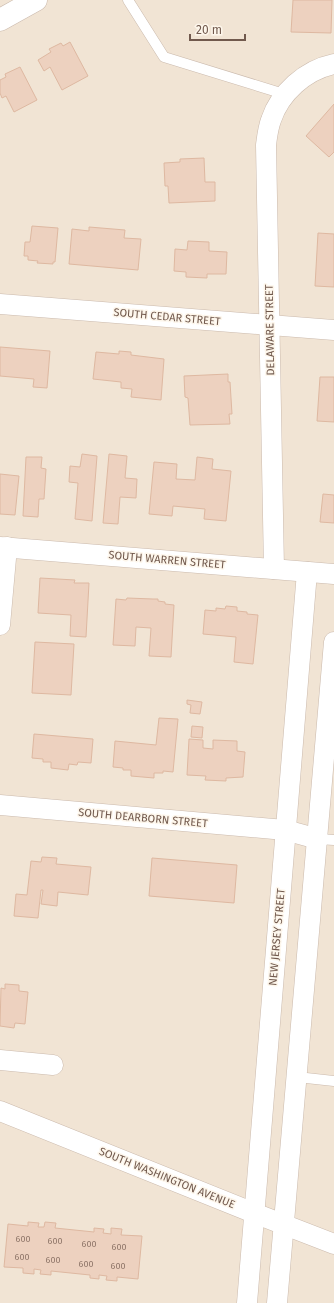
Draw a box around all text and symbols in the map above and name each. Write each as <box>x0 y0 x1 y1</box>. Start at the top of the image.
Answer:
scale bar <box>190 16 245 42</box>
text: 20 m <box>196 23 222 37</box>
street label: DELAWARE STREET <box>263 284 277 376</box>
street label: SOUTH CEDAR STREET <box>113 306 221 328</box>
street label: SOUTH WARREN STREET <box>108 548 226 572</box>
street label: SOUTH DEARBORN STREET <box>78 806 209 830</box>
street label: NEW JERSEY STREET <box>266 888 288 986</box>
street label: SOUTH WASHINGTON AVENUE <box>97 1145 237 1211</box>
house number: 600 <box>16 1234 30 1244</box>
house number: 600 <box>48 1236 62 1246</box>
house number: 600 <box>82 1239 96 1249</box>
house number: 600 <box>112 1242 126 1252</box>
house number: 600 <box>15 1252 29 1262</box>
house number: 600 <box>46 1255 60 1265</box>
house number: 600 <box>79 1259 93 1269</box>
house number: 600 <box>111 1261 125 1271</box>

